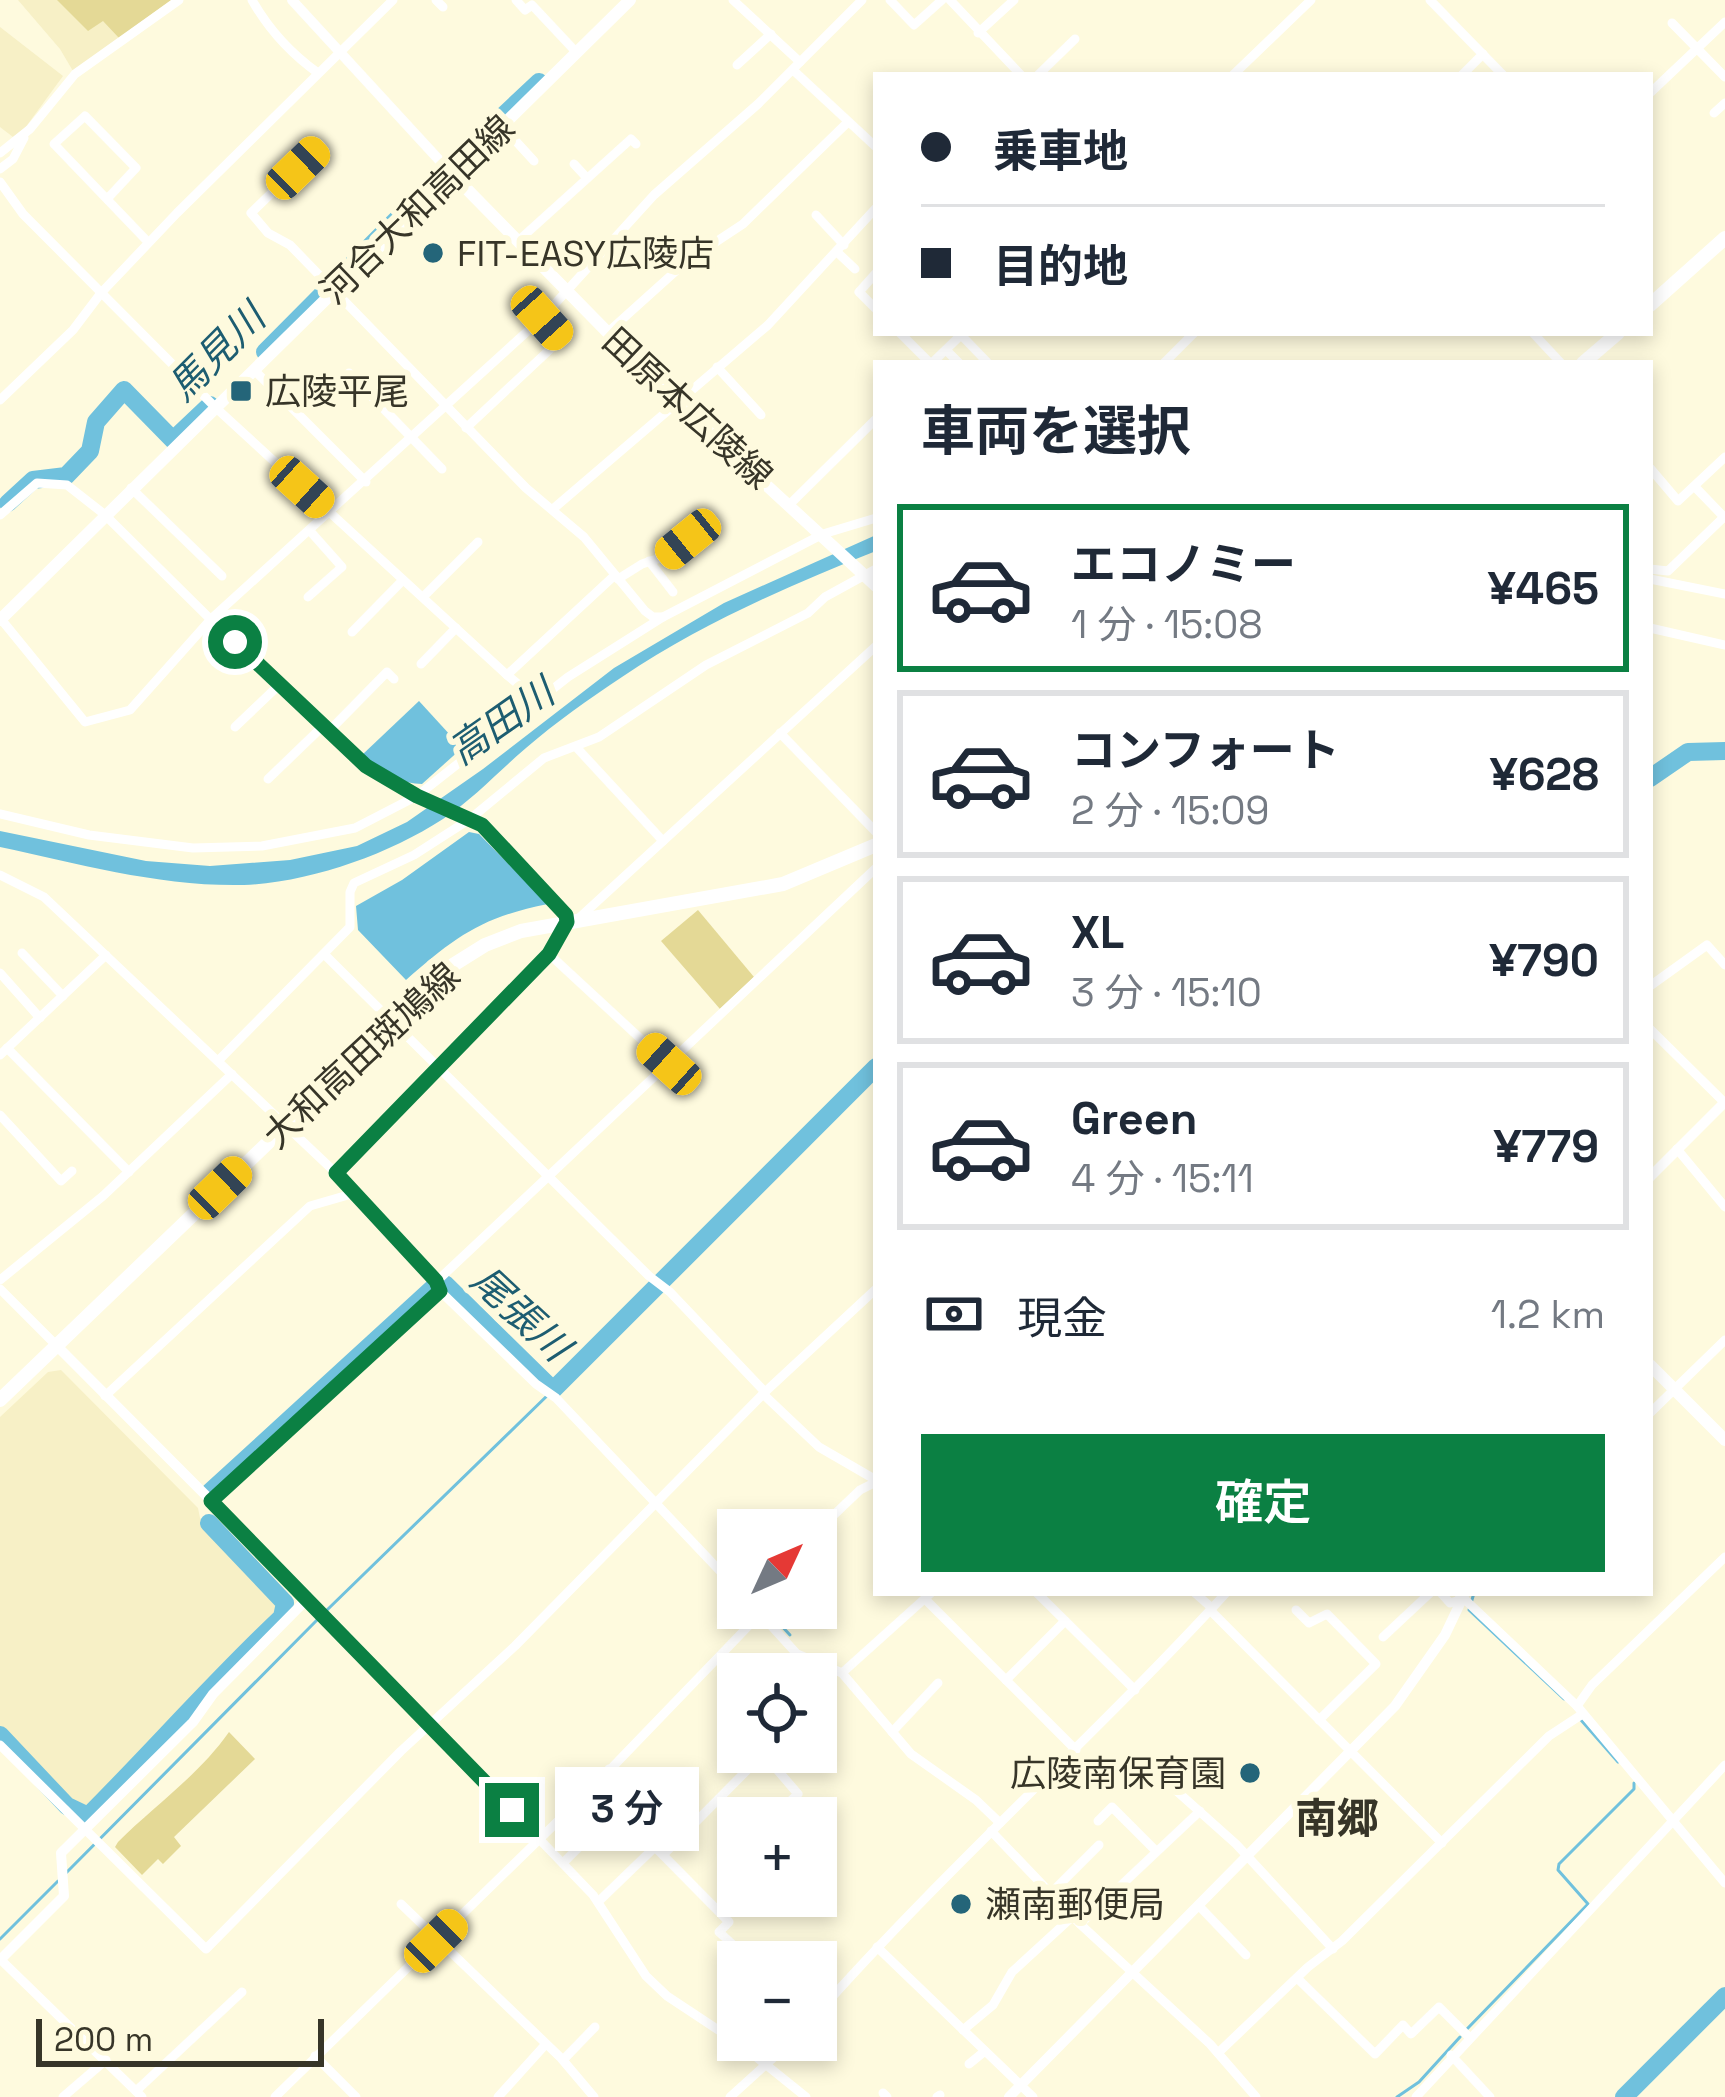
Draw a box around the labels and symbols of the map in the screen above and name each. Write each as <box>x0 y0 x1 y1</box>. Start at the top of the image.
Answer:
street label: 河合大和高田線 <box>311 106 524 314</box>
car <box>260 130 336 206</box>
place label: FIT-EASY広陵店 <box>457 231 714 277</box>
marker: FIT-EASY広陵店 <box>420 240 446 266</box>
car <box>505 279 579 357</box>
water label: 馬見川 <box>158 291 278 411</box>
street label: 田原本広陵線 <box>593 318 782 499</box>
place label: 広陵平尾 <box>265 369 409 415</box>
marker: 広陵平尾 <box>228 378 254 404</box>
car <box>263 450 341 524</box>
car <box>649 502 727 576</box>
route start <box>208 615 262 669</box>
water label: 高田川 <box>439 665 567 775</box>
street label: 大和高田斑鳩線 <box>254 953 470 1158</box>
car <box>630 1027 708 1101</box>
car <box>182 1150 258 1226</box>
water label: 尾張川 <box>461 1256 583 1374</box>
north arrow <box>717 1509 837 1629</box>
place label: 広陵南保育園 <box>1010 1751 1226 1797</box>
marker: 広陵南保育園 <box>1237 1760 1263 1786</box>
callout: 3 分 <box>554 1768 698 1852</box>
route end <box>485 1783 539 1837</box>
district label: 南郷 <box>1295 1792 1379 1845</box>
place label: 瀬南郵便局 <box>985 1882 1165 1928</box>
marker: 瀬南郵便局 <box>948 1891 974 1917</box>
car <box>398 1903 474 1979</box>
scale bar <box>36 2013 324 2066</box>

